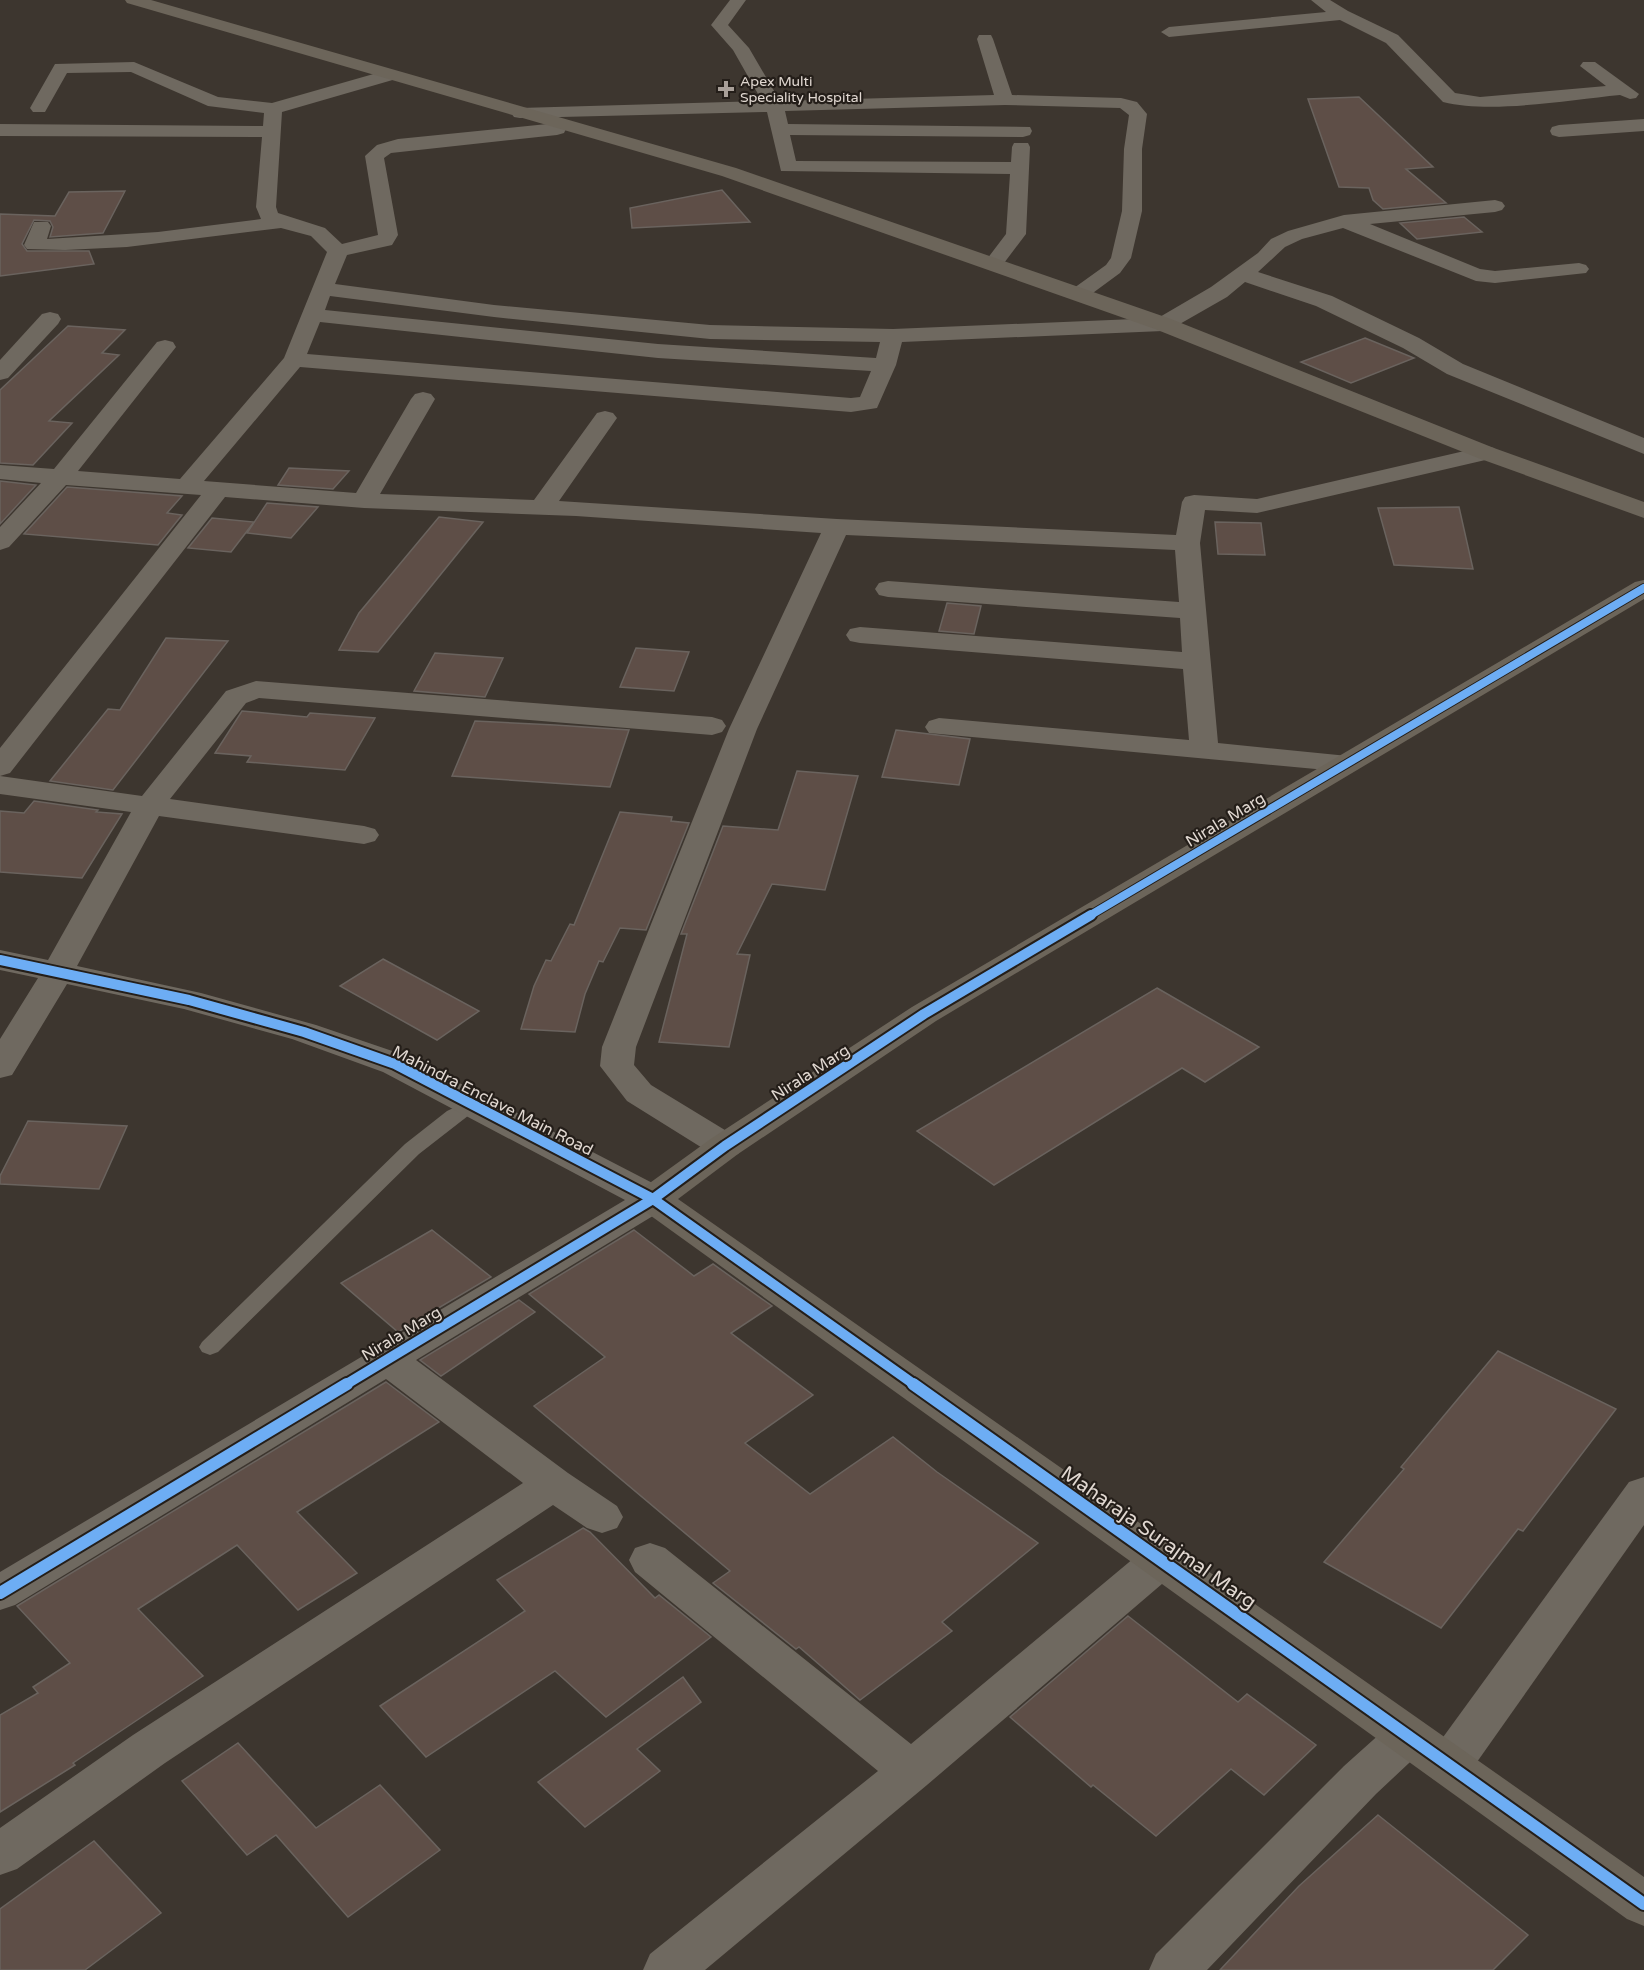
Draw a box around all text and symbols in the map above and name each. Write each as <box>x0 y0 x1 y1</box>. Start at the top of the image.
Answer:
place label: Apex Multi Speciality Hospital <box>740 73 862 106</box>
marker: Apex Multi Speciality Hospital <box>717 80 735 98</box>
street label: Nirala Marg <box>1182 788 1269 851</box>
street label: Nirala Marg <box>768 1040 853 1106</box>
street label: Mahindra Enclave Main Road <box>389 1041 596 1160</box>
street label: Nirala Marg <box>358 1302 445 1365</box>
street label: Maharaja Surajmal Marg <box>1056 1461 1261 1614</box>

